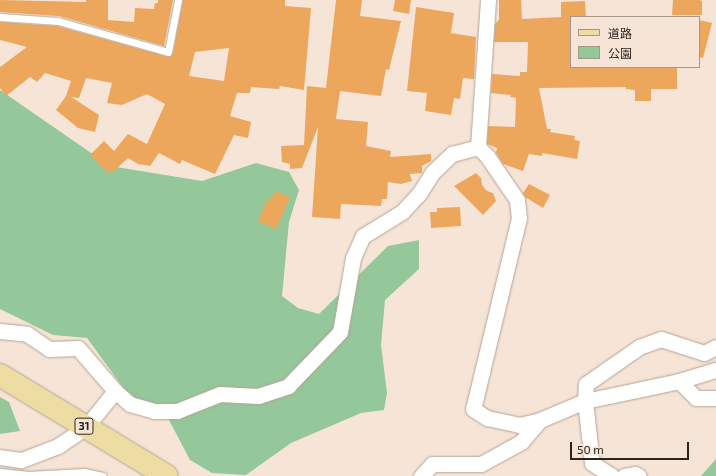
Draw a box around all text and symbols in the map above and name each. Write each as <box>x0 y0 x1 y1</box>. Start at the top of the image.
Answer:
legend <box>570 16 700 68</box>
text: 道路 <box>608 26 632 40</box>
text: 公園 <box>608 46 632 60</box>
road number: 31 <box>74 417 94 435</box>
scale bar <box>572 434 691 460</box>
text: 50 m <box>577 442 604 456</box>

